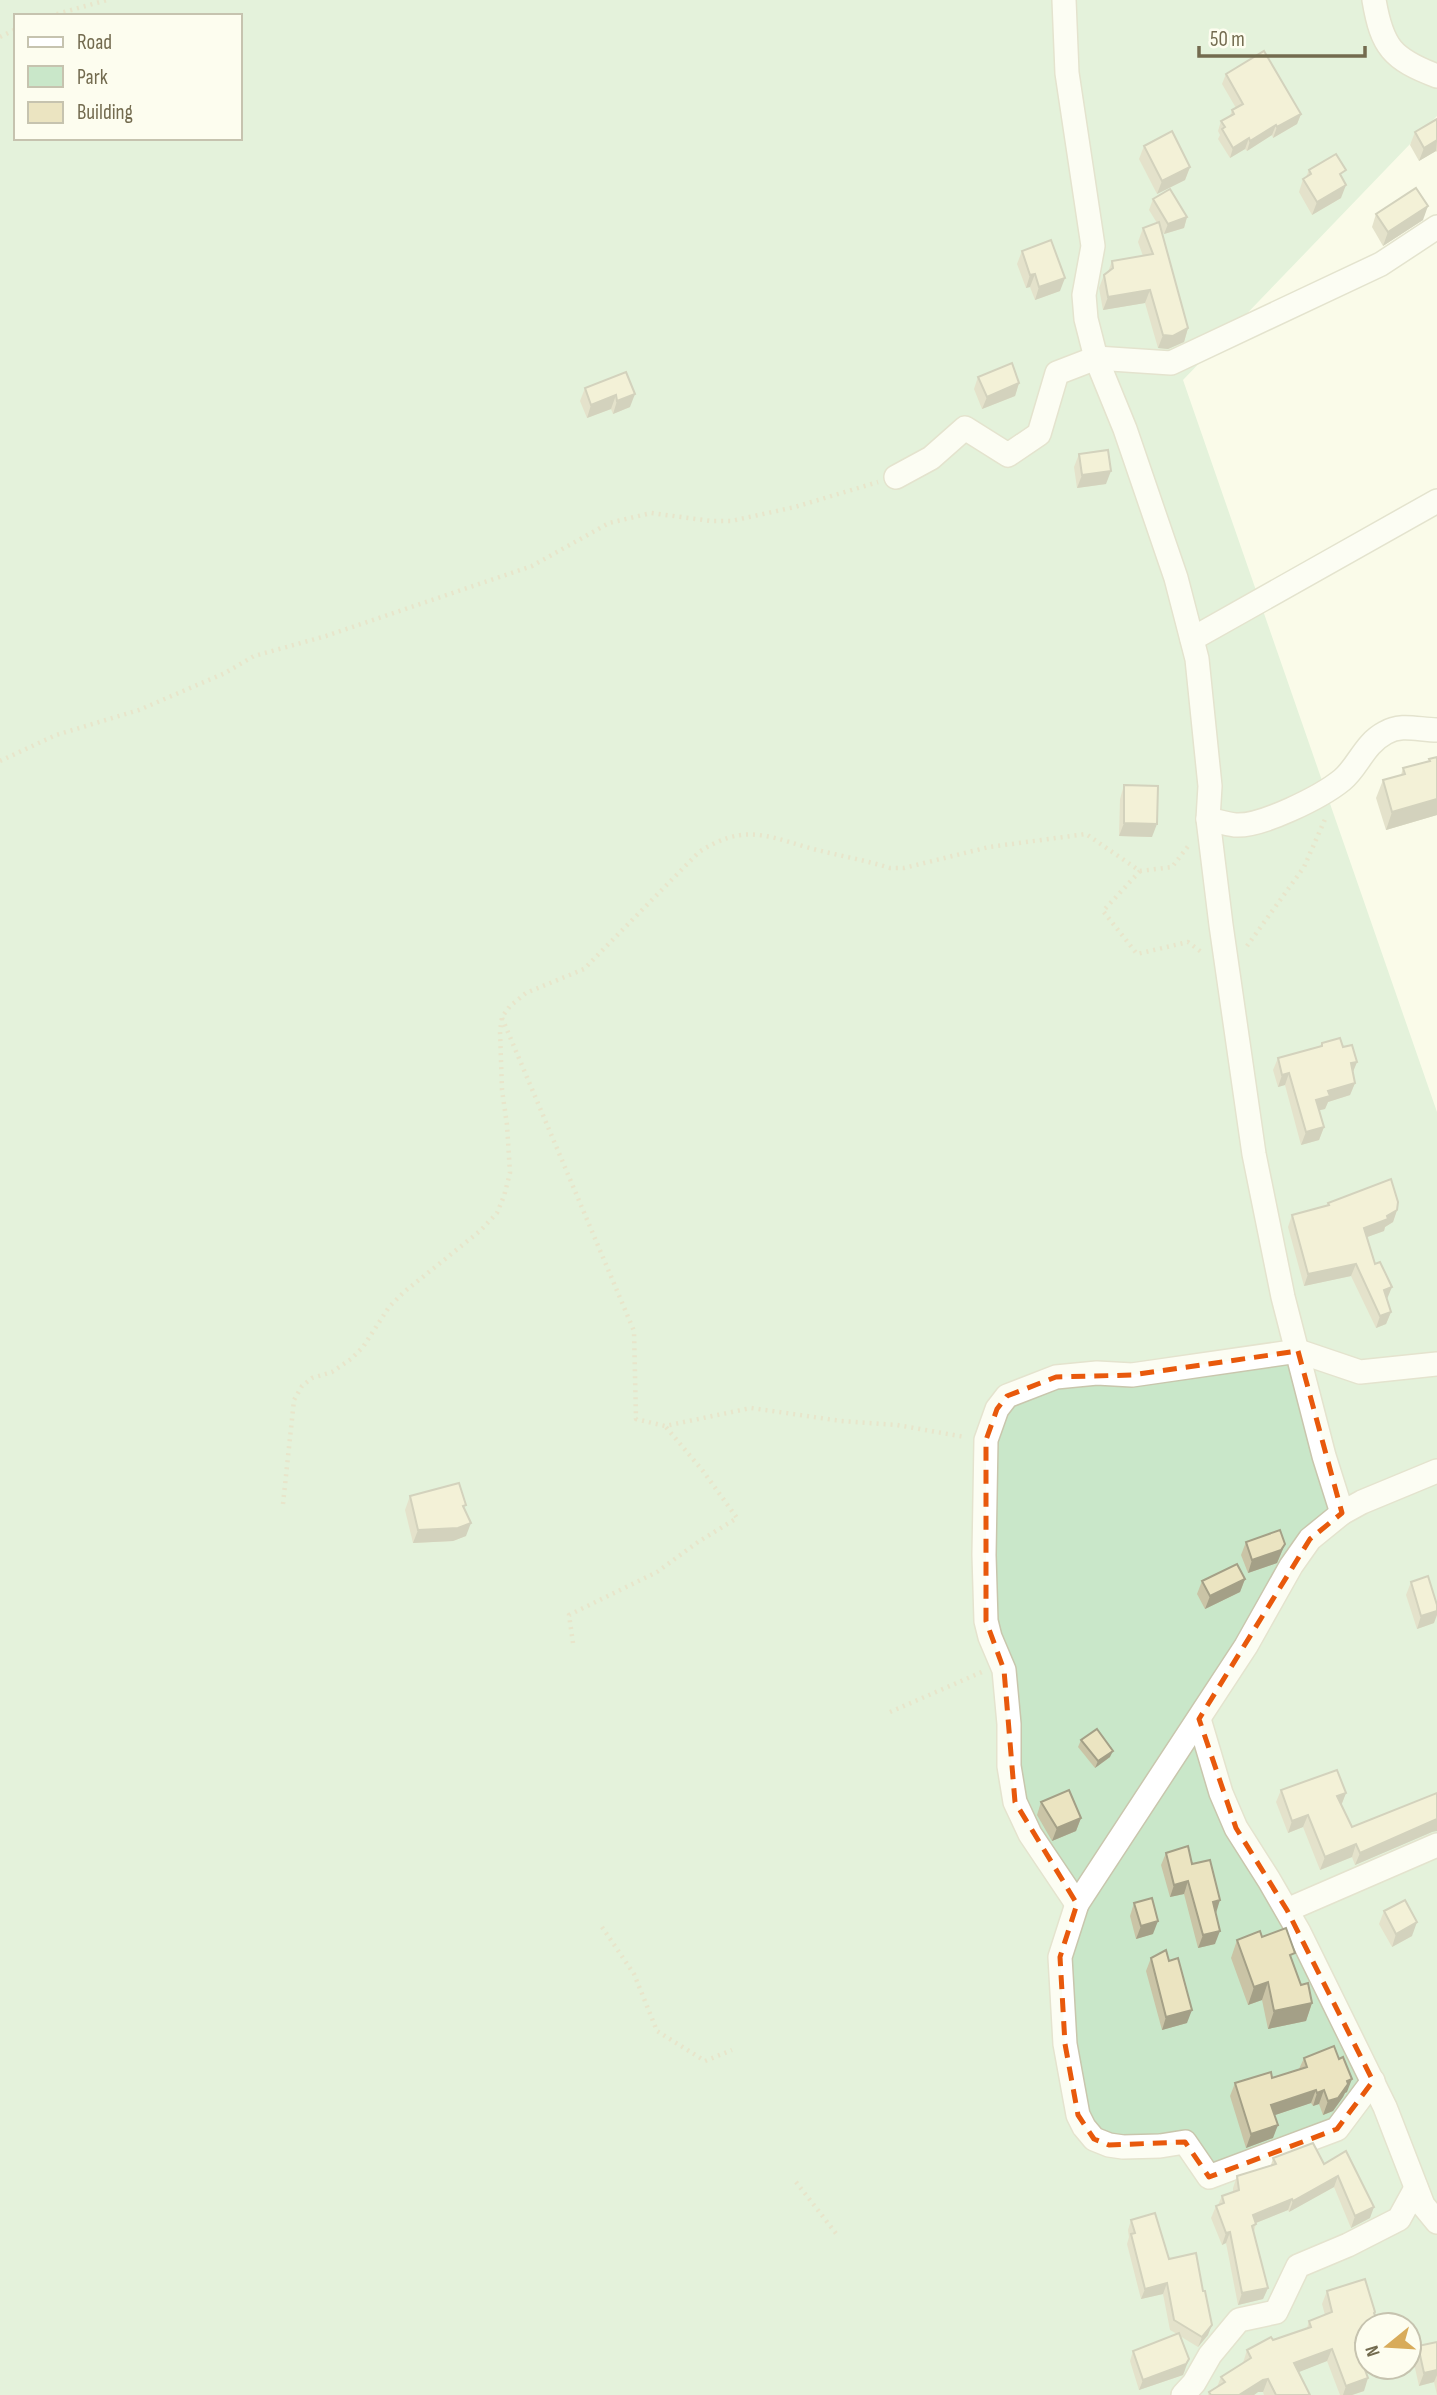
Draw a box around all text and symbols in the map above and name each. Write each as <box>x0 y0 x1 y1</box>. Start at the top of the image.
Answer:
legend <box>14 14 242 140</box>
scale bar <box>1199 14 1365 58</box>
text: 50 m <box>1210 27 1245 52</box>
text: Road <box>77 30 112 55</box>
text: Park <box>77 65 108 90</box>
text: Building <box>77 100 133 125</box>
north arrow <box>1353 2311 1423 2381</box>
text: N <box>1361 2342 1386 2359</box>

